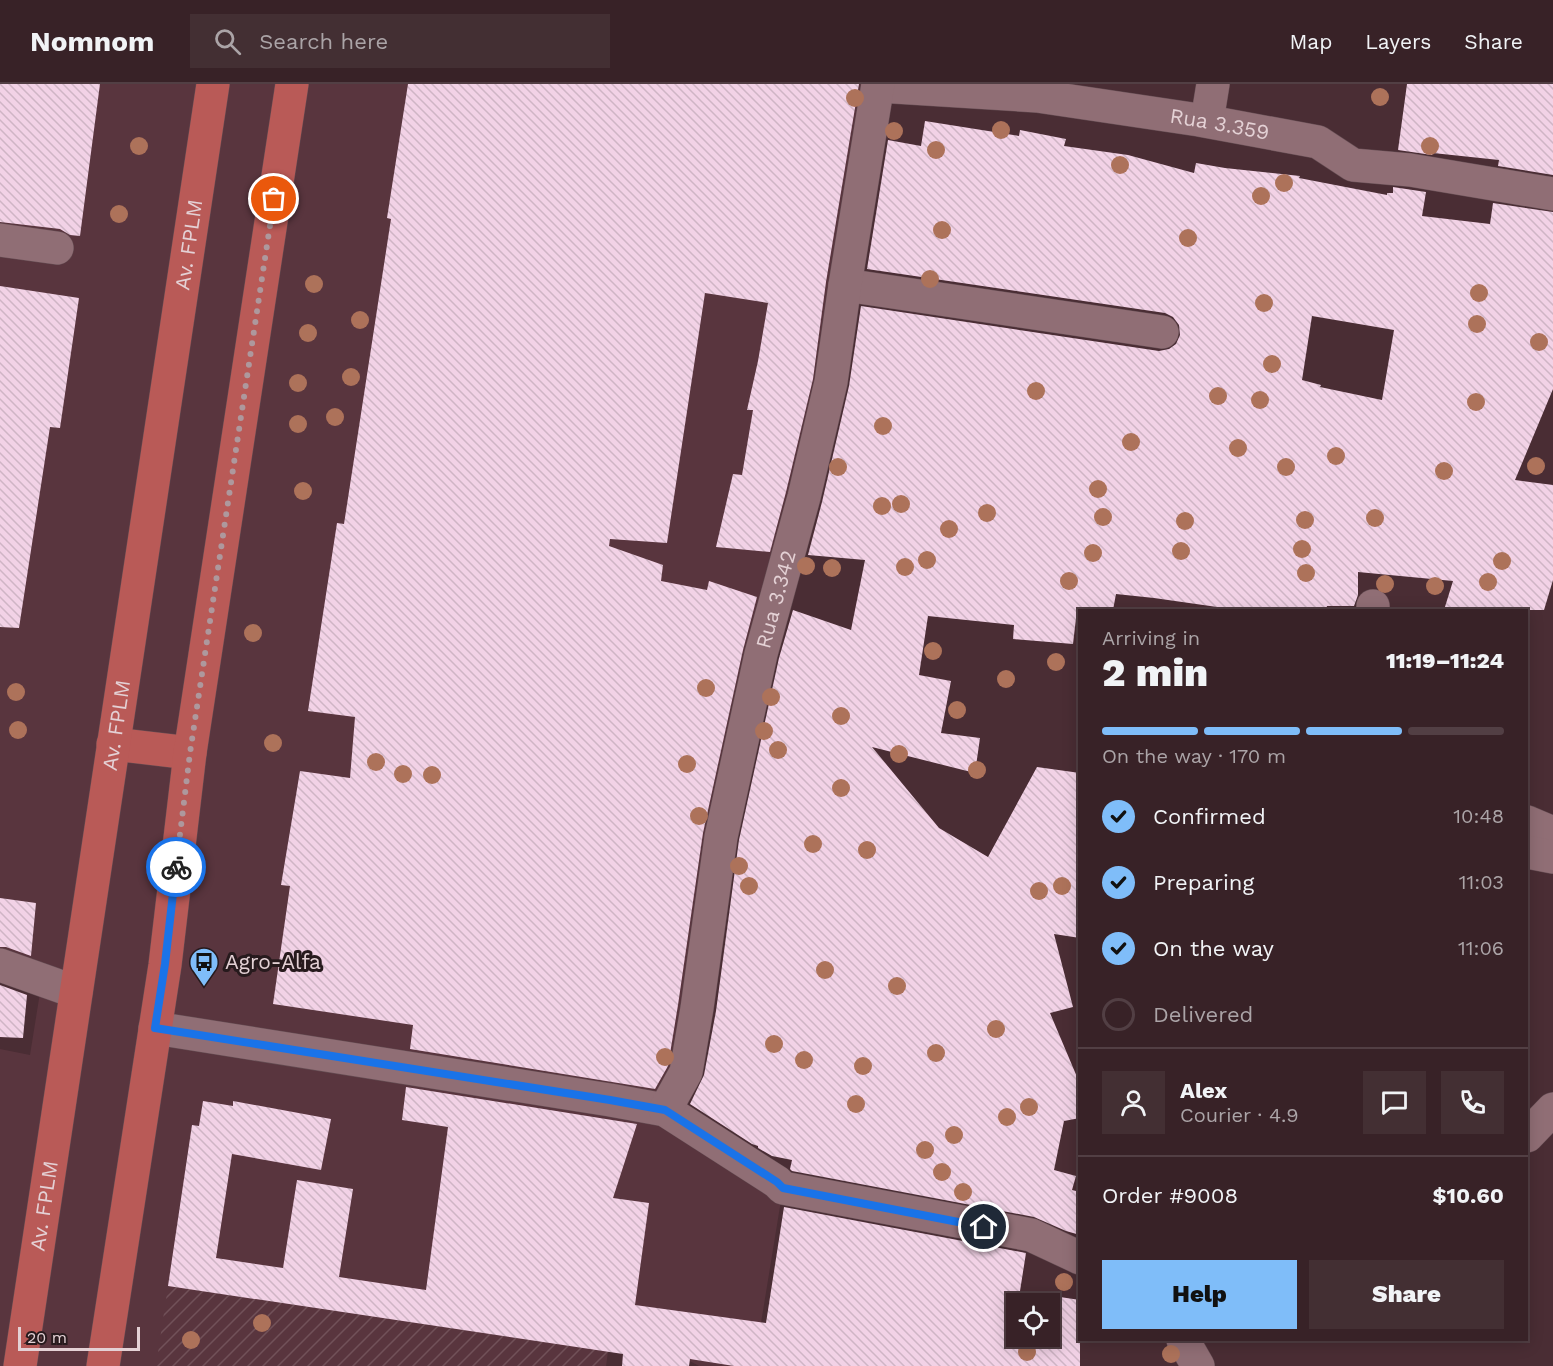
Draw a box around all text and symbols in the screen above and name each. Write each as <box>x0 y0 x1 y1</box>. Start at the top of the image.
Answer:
search box <box>190 14 610 68</box>
text: Nomnom <box>30 25 154 58</box>
icon: search <box>211 25 244 58</box>
text: Search here <box>259 29 388 54</box>
text: Map <box>1289 29 1332 54</box>
text: Layers <box>1365 29 1431 54</box>
text: Share <box>1464 29 1523 54</box>
street label: Rua 3.359 <box>1168 103 1271 145</box>
pin <box>248 173 299 224</box>
icon: bag <box>257 182 290 215</box>
street label: Av. FPLM <box>169 197 207 292</box>
street label: Rua 3.342 <box>750 547 801 651</box>
text: Arriving in <box>1102 626 1200 650</box>
text: 11:19–11:24 <box>1386 648 1504 673</box>
text: 2 min <box>1102 650 1208 695</box>
street label: Av. FPLM <box>97 678 135 772</box>
text: On the way · 170 m <box>1102 744 1286 768</box>
icon: check <box>1102 800 1135 833</box>
text: Confirmed <box>1153 804 1266 829</box>
text: 10:48 <box>1453 804 1504 828</box>
courier <box>146 837 206 897</box>
icon: bike <box>160 851 193 884</box>
icon: check <box>1102 866 1135 899</box>
text: Preparing <box>1153 870 1254 895</box>
text: 11:03 <box>1459 870 1504 894</box>
icon: check <box>1102 932 1135 965</box>
text: On the way <box>1153 936 1274 961</box>
text: 11:06 <box>1458 936 1504 960</box>
bus stop icon: Agro-Alfa <box>188 946 220 988</box>
place label: Agro-Alfa <box>225 949 321 974</box>
text: Delivered <box>1153 1002 1253 1027</box>
button: person <box>1102 1071 1165 1134</box>
button: chat <box>1363 1071 1426 1134</box>
button: phone <box>1441 1071 1504 1134</box>
text: Alex <box>1180 1078 1227 1103</box>
text: Courier · 4.9 <box>1180 1103 1299 1127</box>
street label: Av. FPLM <box>24 1159 63 1253</box>
text: Order #9008 <box>1102 1183 1238 1208</box>
text: $10.60 <box>1432 1183 1504 1208</box>
pin <box>958 1201 1009 1252</box>
icon: home <box>967 1210 1000 1243</box>
button: Help <box>1102 1260 1297 1329</box>
button: Share <box>1309 1260 1504 1329</box>
map controls <box>1006 1293 1060 1347</box>
button: locate <box>1006 1293 1060 1347</box>
scale bar <box>18 1324 140 1352</box>
text: 20 m <box>27 1328 67 1347</box>

